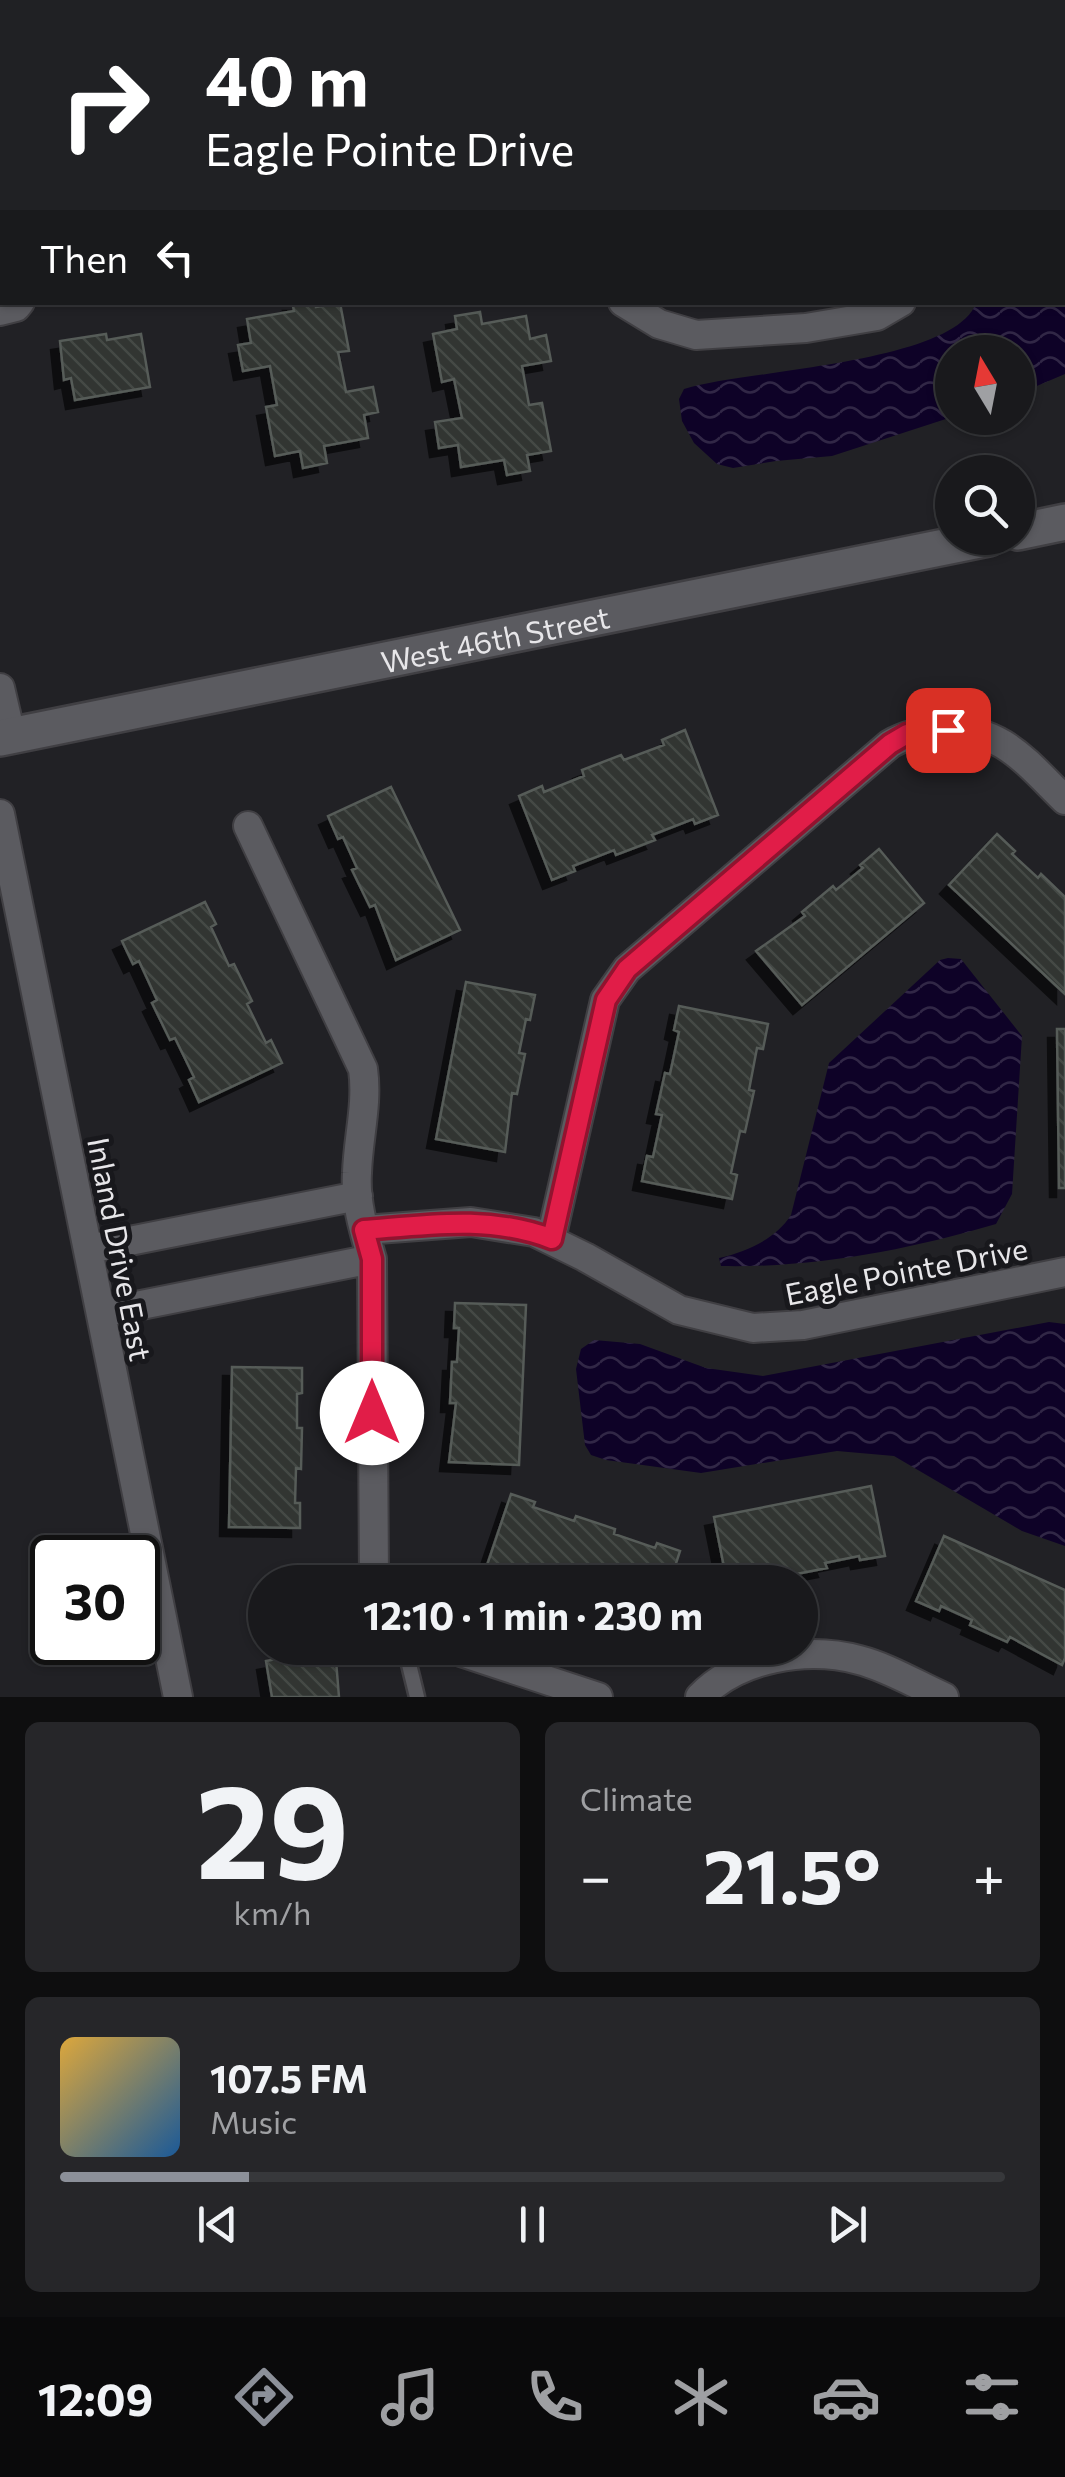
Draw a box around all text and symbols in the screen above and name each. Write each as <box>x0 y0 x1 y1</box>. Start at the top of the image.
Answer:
text: 40 m <box>205 35 369 120</box>
icon: right <box>40 40 170 170</box>
text: Eagle Pointe Drive <box>205 120 574 175</box>
icon: left <box>148 230 203 285</box>
text: Then <box>40 234 128 281</box>
north arrow <box>935 335 1035 435</box>
map controls <box>935 335 1035 555</box>
button: search <box>935 455 1035 555</box>
street label: West 46th Street <box>377 597 612 679</box>
pin <box>906 688 991 773</box>
icon: arrive <box>921 703 976 758</box>
street label: Inland Drive East <box>81 1134 161 1364</box>
street label: Eagle Pointe Drive <box>782 1228 1030 1312</box>
position arrow <box>320 1361 424 1465</box>
speed limit sign: 30 <box>30 1535 160 1665</box>
text: 12:10 · 1 min · 230 m <box>363 1591 703 1638</box>
text: 29 <box>196 1747 349 1906</box>
text: Climate <box>580 1778 693 1818</box>
text: 21.5° <box>703 1828 881 1919</box>
text: − <box>580 1841 611 1908</box>
text: + <box>973 1841 1005 1908</box>
text: km/h <box>234 1892 311 1932</box>
text: 107.5 FM <box>210 2054 368 2101</box>
text: Music <box>210 2101 297 2141</box>
icon: previous <box>190 2197 245 2252</box>
icon: pause <box>505 2197 560 2252</box>
icon: next <box>820 2197 875 2252</box>
icon: directions <box>229 2362 299 2432</box>
icon: music <box>375 2362 445 2432</box>
icon: phone <box>520 2362 590 2432</box>
icon: climate <box>666 2362 736 2432</box>
icon: car <box>811 2362 881 2432</box>
icon: filters <box>957 2362 1027 2432</box>
text: 12:09 <box>38 2370 153 2425</box>

